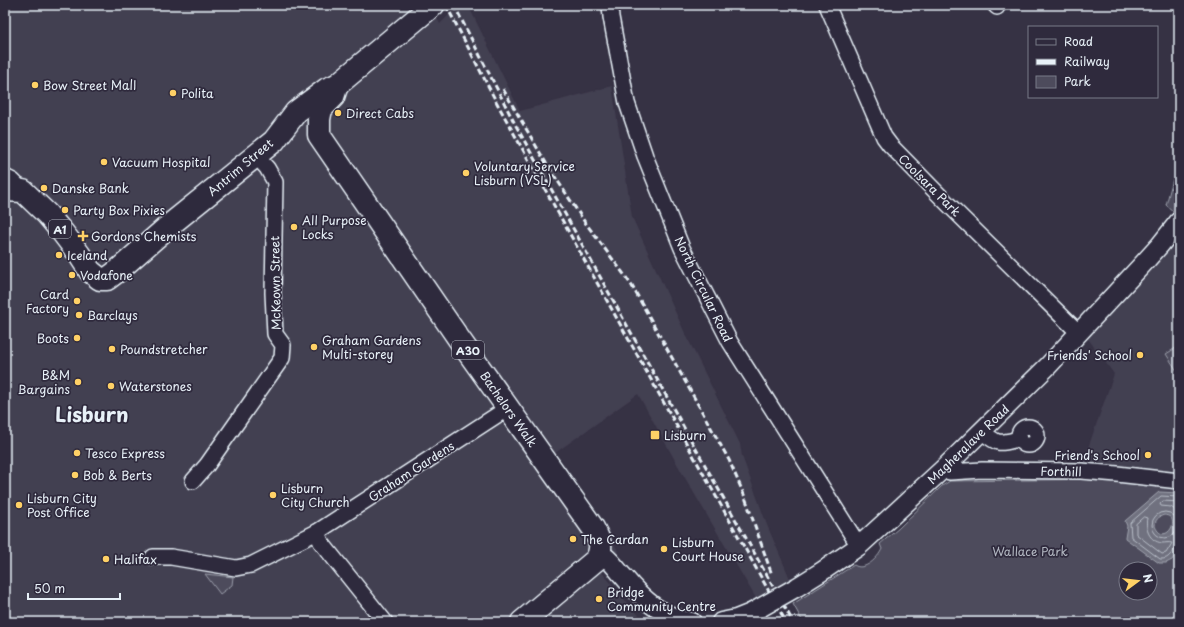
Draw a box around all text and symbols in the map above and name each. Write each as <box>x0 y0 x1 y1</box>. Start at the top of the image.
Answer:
legend <box>1028 26 1158 98</box>
text: Road <box>1064 32 1093 50</box>
text: Railway <box>1064 52 1110 70</box>
text: Park <box>1064 72 1091 90</box>
place label: Bow Street Mall <box>43 76 136 94</box>
marker: Bow Street Mall <box>30 80 40 90</box>
place label: Polita <box>181 84 214 102</box>
marker: Polita <box>168 88 178 98</box>
place label: Direct Cabs <box>346 104 414 122</box>
marker: Direct Cabs <box>333 108 343 118</box>
street label: Antrim Street <box>203 134 277 200</box>
street label: Coolsara Park <box>895 150 965 220</box>
place label: Vacuum Hospital <box>112 153 210 171</box>
marker: Vacuum Hospital <box>99 157 109 167</box>
place label: Voluntary Service Lisburn (VSL) <box>474 157 575 189</box>
marker: Voluntary Service Lisburn (VSL) <box>461 168 471 178</box>
place label: Danske Bank <box>52 179 129 197</box>
marker: Danske Bank <box>39 183 49 193</box>
place label: Party Box Pixies <box>73 201 166 219</box>
marker: Party Box Pixies <box>60 205 70 215</box>
place label: All Purpose Locks <box>302 211 367 243</box>
road number: A1 <box>49 220 71 238</box>
marker: All Purpose Locks <box>289 222 299 232</box>
place label: Gordons Chemists <box>91 227 197 245</box>
marker: Gordons Chemists <box>78 231 88 241</box>
street label: North Circular Road <box>671 233 737 345</box>
street label: McKeown Street <box>265 236 285 330</box>
place label: Iceland <box>67 246 108 264</box>
marker: Iceland <box>54 250 64 260</box>
place label: Vodafone <box>80 266 133 284</box>
marker: Vodafone <box>67 270 77 280</box>
place label: Card Factory <box>26 285 70 317</box>
marker: Card Factory <box>72 296 82 306</box>
place label: Barclays <box>87 306 138 324</box>
marker: Barclays <box>74 310 84 320</box>
place label: Boots <box>37 329 69 347</box>
place label: Graham Gardens Multi-storey <box>322 331 422 363</box>
marker: Boots <box>72 333 82 343</box>
place label: Poundstretcher <box>120 340 208 358</box>
road number: A30 <box>452 341 484 359</box>
marker: Graham Gardens Multi-storey <box>309 342 319 352</box>
marker: Poundstretcher <box>107 344 117 354</box>
place label: Friends' School <box>1047 346 1132 364</box>
marker: Friends' School <box>1135 350 1145 360</box>
place label: B&M Bargains <box>18 366 71 398</box>
street label: Bachelors Walk <box>476 367 542 451</box>
marker: B&M Bargains <box>73 377 83 387</box>
place label: Waterstones <box>119 377 192 395</box>
marker: Waterstones <box>106 381 116 391</box>
district label: Lisburn <box>55 399 129 429</box>
street label: Magheralave Road <box>923 400 1013 488</box>
place label: Lisburn <box>664 426 706 444</box>
marker: Lisburn <box>649 429 661 441</box>
street label: Graham Gardens <box>365 436 458 506</box>
place label: Tesco Express <box>85 444 165 462</box>
place label: Friend's School <box>1054 446 1140 464</box>
marker: Tesco Express <box>72 448 82 458</box>
marker: Friend's School <box>1143 450 1153 460</box>
street label: Forthill <box>1040 462 1082 480</box>
place label: Bob & Berts <box>83 466 152 484</box>
marker: Bob & Berts <box>70 470 80 480</box>
place label: Lisburn City Church <box>281 479 349 511</box>
place label: Lisburn City Post Office <box>27 489 97 521</box>
marker: Lisburn City Church <box>268 490 278 500</box>
marker: Lisburn City Post Office <box>14 500 24 510</box>
place label: The Cardan <box>581 530 649 548</box>
place label: Lisburn Court House <box>672 533 744 565</box>
marker: The Cardan <box>568 534 578 544</box>
park label: Wallace Park <box>992 542 1068 560</box>
marker: Lisburn Court House <box>659 544 669 554</box>
place label: Halifax <box>114 550 157 568</box>
marker: Halifax <box>101 554 111 564</box>
north arrow <box>1118 561 1158 601</box>
text: N <box>1139 572 1158 585</box>
scale bar <box>28 575 120 601</box>
text: 50 m <box>34 579 65 597</box>
place label: Bridge Community Centre <box>607 583 716 615</box>
marker: Bridge Community Centre <box>594 594 604 604</box>

